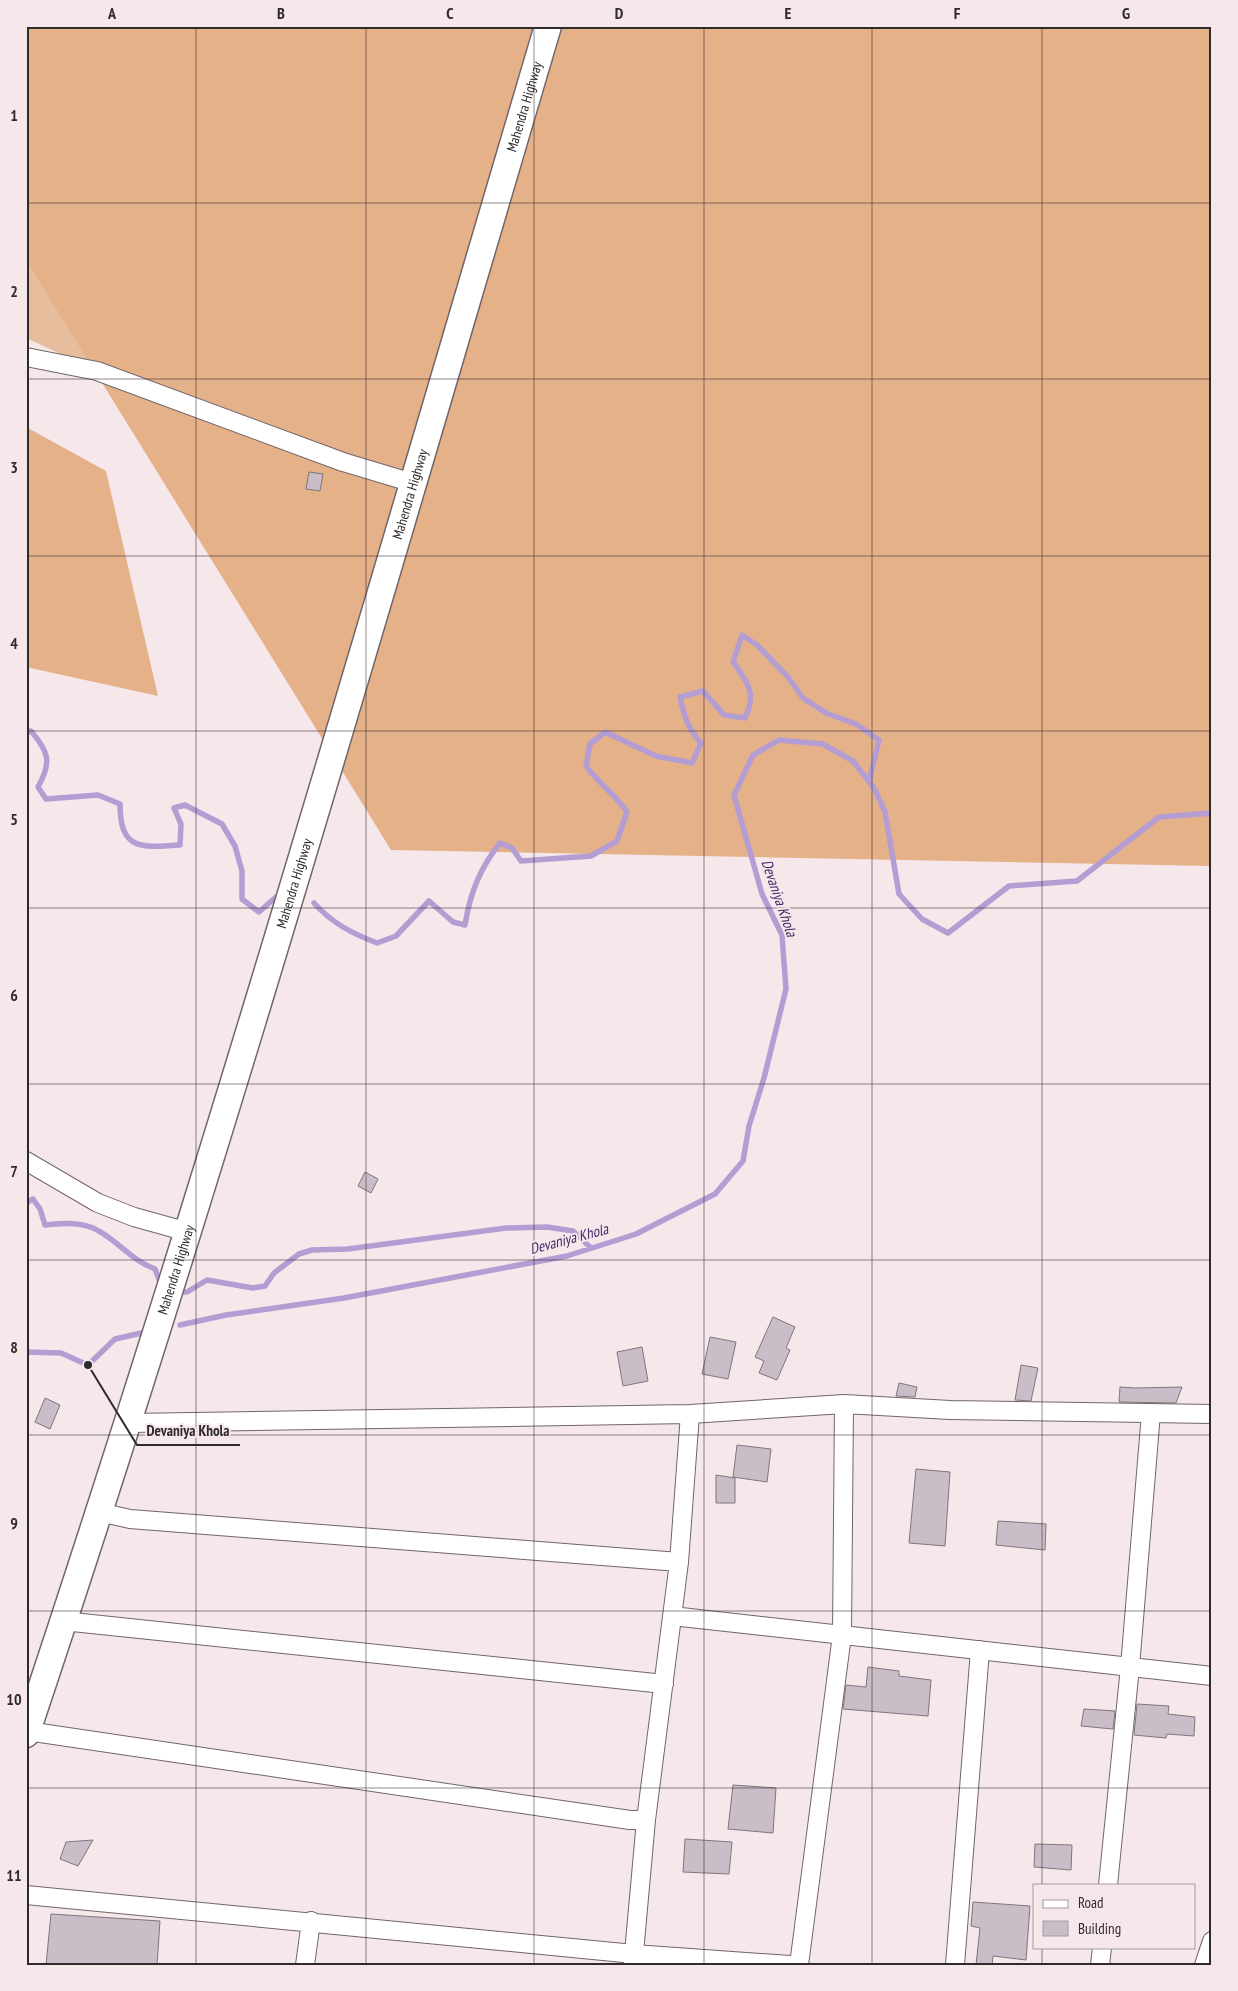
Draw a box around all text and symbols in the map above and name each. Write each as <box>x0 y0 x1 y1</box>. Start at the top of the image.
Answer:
text: A <box>107 3 117 23</box>
text: B <box>277 3 285 23</box>
text: C <box>446 3 454 23</box>
text: D <box>615 3 624 23</box>
text: E <box>785 3 792 23</box>
text: F <box>954 3 961 23</box>
text: G <box>1122 3 1130 23</box>
street label: Mahendra Highway <box>502 59 546 154</box>
text: 1 <box>10 105 18 125</box>
text: 2 <box>10 281 18 301</box>
street label: Mahendra Highway <box>388 446 432 541</box>
text: 3 <box>10 457 18 477</box>
text: 4 <box>10 633 18 653</box>
text: 5 <box>10 809 18 829</box>
street label: Mahendra Highway <box>272 835 316 930</box>
water label: Devaniya Khola <box>757 857 802 940</box>
text: 6 <box>10 985 18 1005</box>
text: 7 <box>10 1161 18 1181</box>
water label: Devaniya Khola <box>528 1219 611 1258</box>
street label: Mahendra Highway <box>153 1222 199 1317</box>
text: 8 <box>10 1337 18 1357</box>
callout: Devaniya Khola <box>137 1415 240 1445</box>
text: Devaniya Khola <box>147 1421 229 1440</box>
text: 9 <box>10 1513 18 1533</box>
text: 10 <box>6 1689 22 1709</box>
text: 11 <box>6 1865 22 1885</box>
legend <box>1033 1884 1196 1948</box>
text: Road <box>1078 1893 1104 1912</box>
text: Building <box>1078 1919 1121 1938</box>

